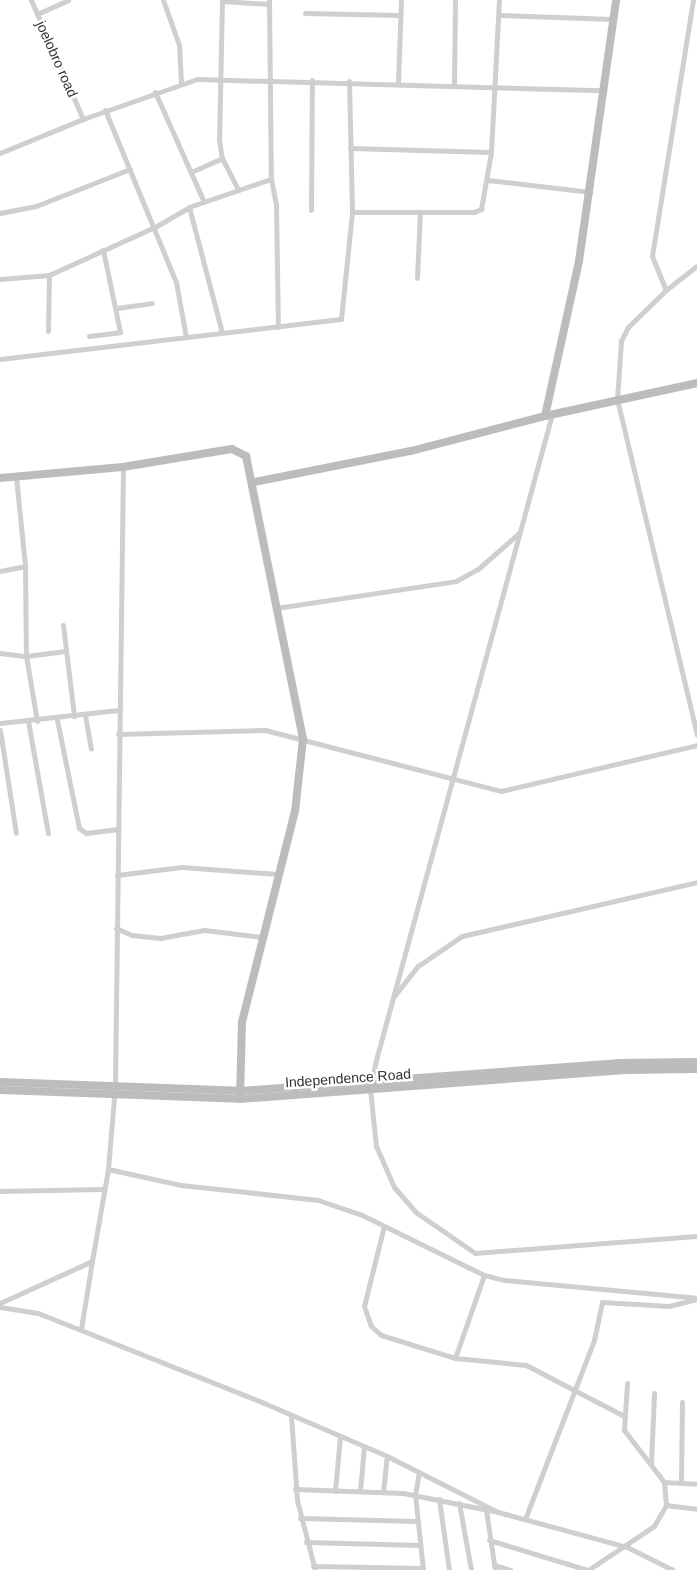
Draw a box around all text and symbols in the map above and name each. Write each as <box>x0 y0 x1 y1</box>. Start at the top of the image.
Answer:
street label: joelobro road <box>33 18 81 100</box>
street label: Independence Road <box>285 1065 411 1091</box>

